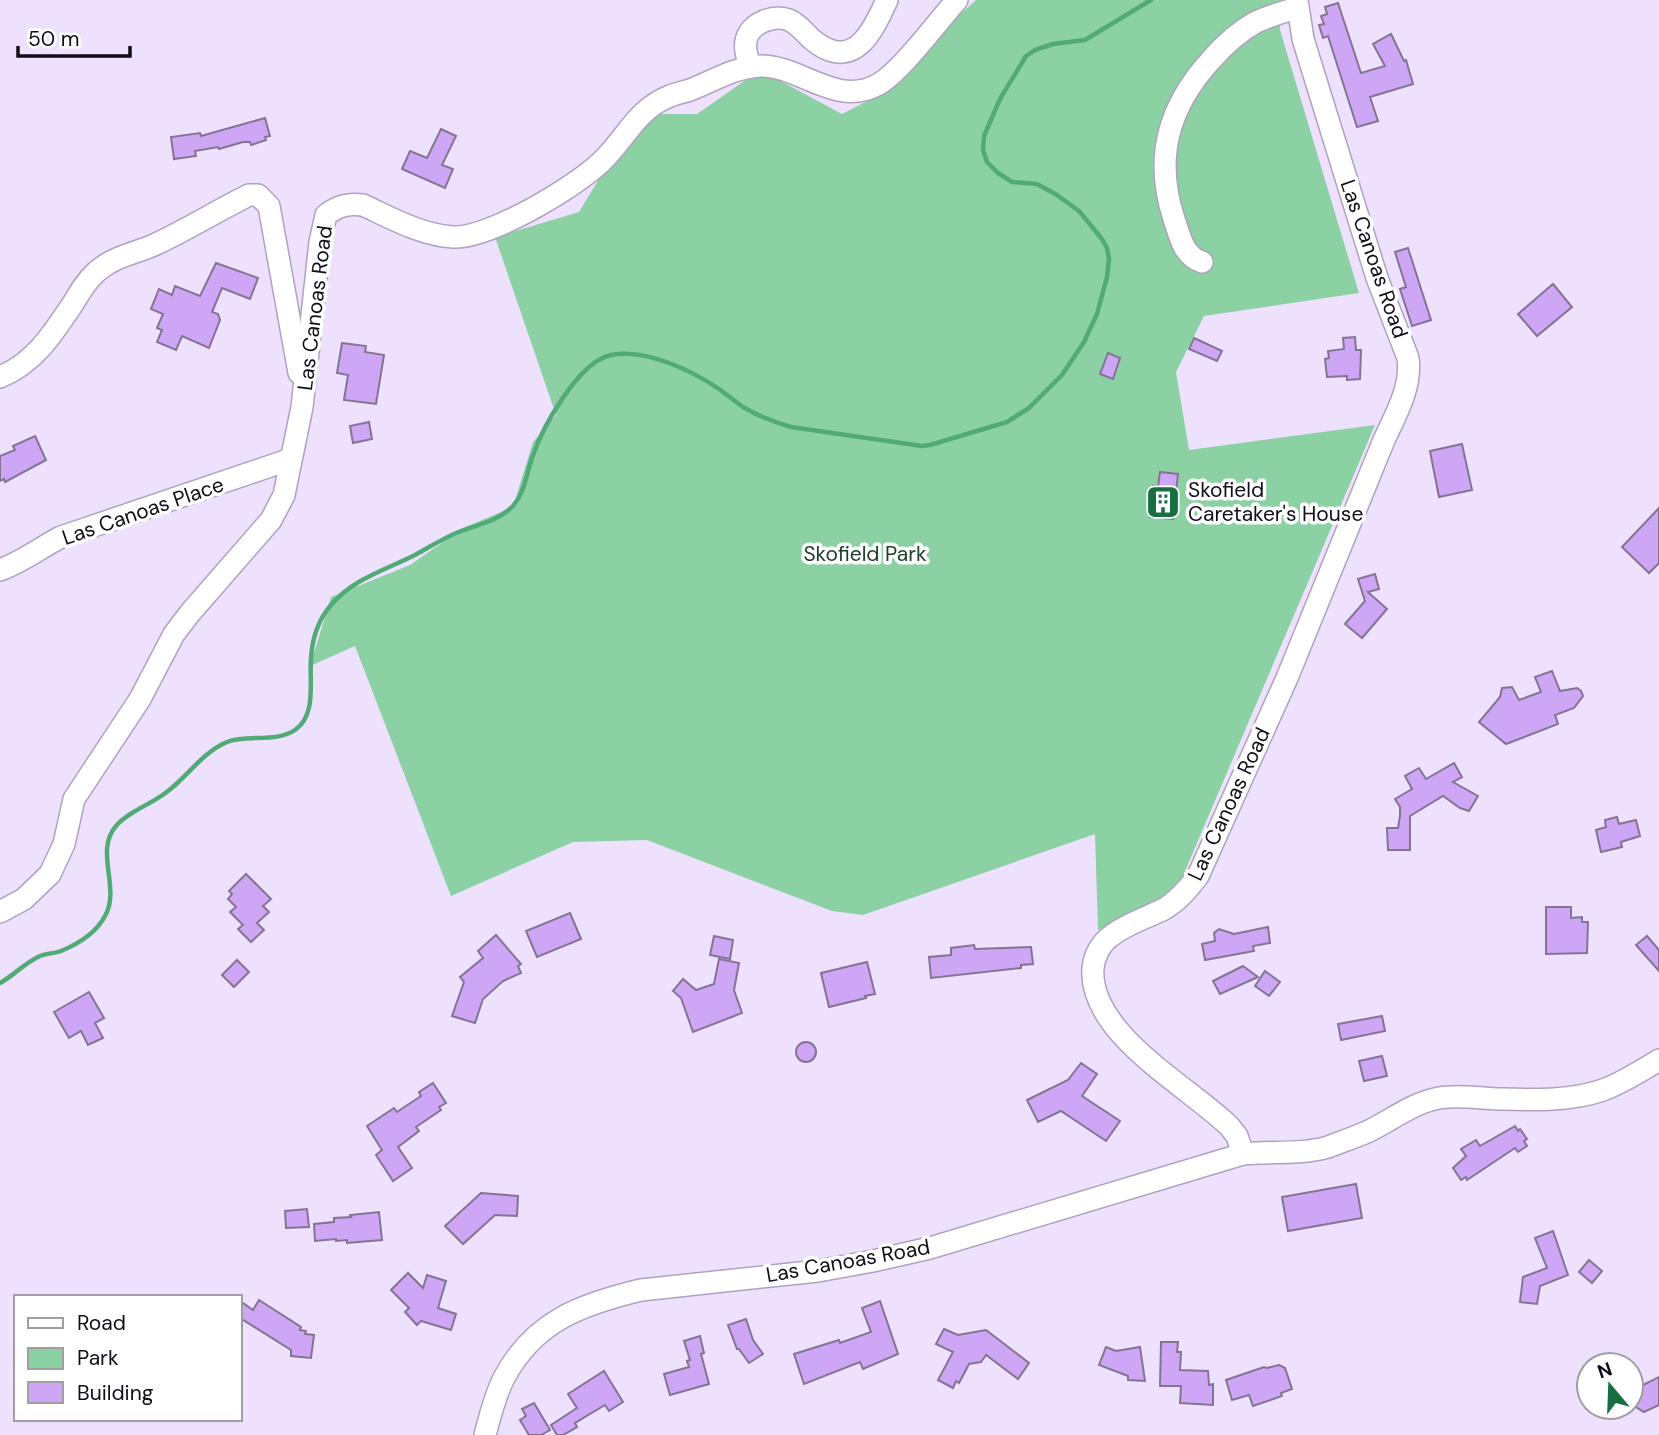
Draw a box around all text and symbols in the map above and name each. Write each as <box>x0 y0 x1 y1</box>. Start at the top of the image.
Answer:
scale bar <box>18 14 130 58</box>
text: 50 m <box>28 25 79 53</box>
street label: Las Canoas Road <box>1334 176 1414 342</box>
street label: Las Canoas Road <box>291 224 339 392</box>
street label: Las Canoas Place <box>58 470 228 552</box>
place label: Skofield Caretaker's House <box>1188 476 1363 528</box>
building icon: Skofield Caretaker's House <box>1144 483 1182 521</box>
park label: Skofield Park <box>803 540 927 568</box>
street label: Las Canoas Road <box>1181 723 1277 885</box>
street label: Las Canoas Road <box>764 1233 932 1289</box>
legend <box>14 1295 242 1421</box>
text: Road <box>77 1309 126 1337</box>
text: Park <box>77 1344 119 1372</box>
north arrow <box>1575 1351 1645 1421</box>
text: N <box>1594 1356 1615 1384</box>
text: Building <box>77 1379 154 1407</box>

